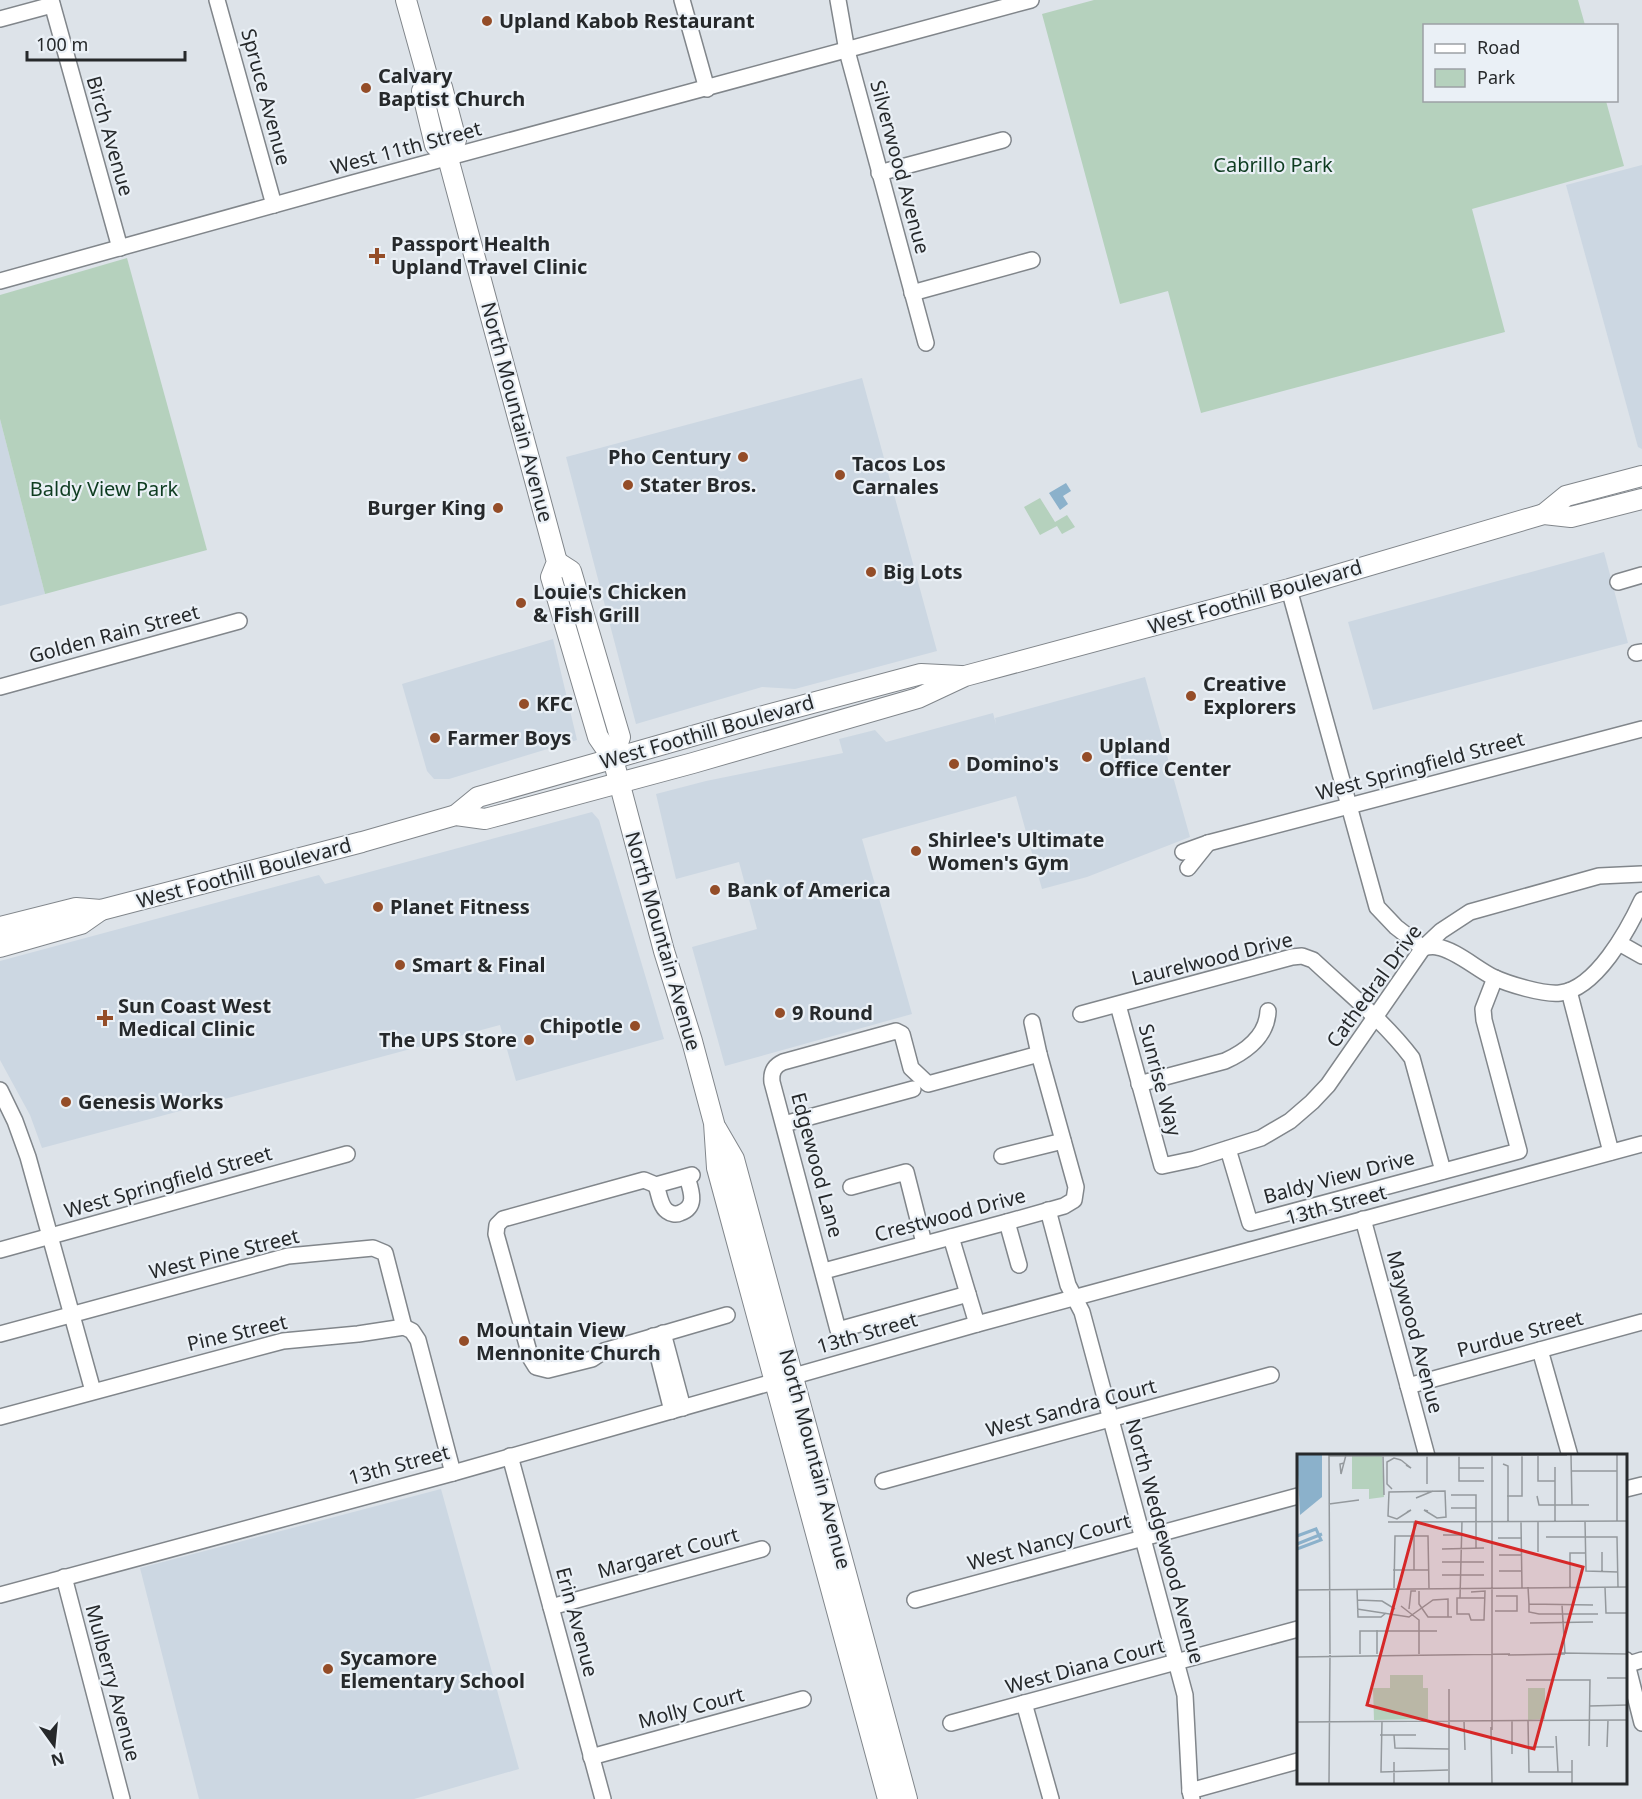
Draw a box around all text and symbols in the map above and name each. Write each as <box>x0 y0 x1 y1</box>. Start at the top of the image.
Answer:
place label: Upland Kabob Restaurant <box>499 7 755 34</box>
marker: Upland Kabob Restaurant <box>480 14 494 28</box>
scale bar <box>27 24 184 62</box>
legend <box>1423 24 1618 102</box>
street label: Spruce Avenue <box>235 26 298 168</box>
text: 100 m <box>36 32 88 56</box>
text: Road <box>1477 35 1520 59</box>
place label: Calvary Baptist Church <box>378 62 525 112</box>
text: Park <box>1477 65 1515 89</box>
street label: Birch Avenue <box>80 73 140 199</box>
street label: Silverwood Avenue <box>864 77 937 257</box>
marker: Calvary Baptist Church <box>359 81 373 95</box>
street label: West 11th Street <box>328 114 484 181</box>
park label: Cabrillo Park <box>1213 151 1333 178</box>
place label: Passport Health Upland Travel Clinic <box>391 230 587 280</box>
marker: Passport Health Upland Travel Clinic <box>368 247 386 265</box>
street label: North Mountain Avenue <box>475 299 560 525</box>
place label: Pho Century <box>608 443 732 470</box>
marker: Pho Century <box>736 450 750 464</box>
place label: Tacos Los Carnales <box>852 450 946 500</box>
marker: Tacos Los Carnales <box>833 468 847 482</box>
place label: Stater Bros. <box>640 471 756 498</box>
park label: Baldy View Park <box>30 475 178 502</box>
marker: Stater Bros. <box>621 478 635 492</box>
place label: Burger King <box>367 494 486 521</box>
marker: Burger King <box>491 501 505 515</box>
street label: West Foothill Boulevard <box>1145 553 1365 640</box>
place label: Big Lots <box>883 558 963 585</box>
marker: Big Lots <box>864 565 878 579</box>
place label: Louie's Chicken & Fish Grill <box>533 578 687 628</box>
marker: Louie's Chicken & Fish Grill <box>514 596 528 610</box>
street label: Golden Rain Street <box>26 598 202 669</box>
place label: Creative Explorers <box>1203 670 1296 720</box>
street label: West Foothill Boulevard <box>597 688 817 775</box>
marker: Creative Explorers <box>1184 689 1198 703</box>
place label: KFC <box>536 690 573 717</box>
marker: KFC <box>517 697 531 711</box>
place label: Farmer Boys <box>447 724 571 751</box>
street label: West Springfield Street <box>1313 725 1527 806</box>
marker: Farmer Boys <box>428 731 442 745</box>
place label: Upland Office Center <box>1099 732 1231 782</box>
place label: Domino's <box>966 750 1059 777</box>
marker: Upland Office Center <box>1080 750 1094 764</box>
marker: Domino's <box>947 757 961 771</box>
place label: Shirlee's Ultimate Women's Gym <box>928 826 1104 876</box>
street label: North Mountain Avenue <box>619 828 708 1054</box>
street label: West Foothill Boulevard <box>133 831 354 914</box>
marker: Shirlee's Ultimate Women's Gym <box>909 844 923 858</box>
place label: Bank of America <box>727 876 891 903</box>
marker: Bank of America <box>708 883 722 897</box>
place label: Planet Fitness <box>390 893 530 920</box>
marker: Planet Fitness <box>371 900 385 914</box>
street label: Cathedral Drive <box>1320 919 1427 1053</box>
street label: Laurelwood Drive <box>1128 925 1295 992</box>
place label: Smart & Final <box>412 951 545 978</box>
marker: Smart & Final <box>393 958 407 972</box>
place label: Sun Coast West Medical Clinic <box>118 992 271 1042</box>
place label: 9 Round <box>792 999 873 1026</box>
marker: 9 Round <box>773 1006 787 1020</box>
marker: Sun Coast West Medical Clinic <box>96 1009 114 1027</box>
place label: Chipotle <box>539 1012 623 1039</box>
marker: Chipotle <box>628 1019 642 1033</box>
street label: Sunrise Way <box>1133 1021 1189 1140</box>
place label: The UPS Store <box>379 1026 517 1053</box>
marker: The UPS Store <box>522 1033 536 1047</box>
place label: Genesis Works <box>78 1088 223 1115</box>
street label: Edgewood Lane <box>785 1089 850 1241</box>
marker: Genesis Works <box>59 1095 73 1109</box>
street label: West Springfield Street <box>61 1139 275 1224</box>
street label: Baldy View Drive <box>1260 1143 1417 1210</box>
street label: 13th Street <box>1282 1178 1389 1231</box>
street label: Crestwood Drive <box>871 1181 1028 1248</box>
street label: West Pine Street <box>146 1222 302 1285</box>
street label: Maywood Avenue <box>1381 1248 1450 1416</box>
street label: Purdue Street <box>1454 1304 1586 1363</box>
street label: 13th Street <box>813 1305 920 1360</box>
street label: Pine Street <box>184 1308 290 1357</box>
place label: Mountain View Mennonite Church <box>476 1316 661 1366</box>
marker: Mountain View Mennonite Church <box>457 1334 471 1348</box>
street label: North Mountain Avenue <box>773 1346 858 1572</box>
street label: West Sandra Court <box>983 1372 1159 1443</box>
street label: North Wedgewood Avenue <box>1120 1415 1211 1667</box>
street label: 13th Street <box>345 1438 452 1491</box>
inset map <box>1297 1454 1627 1784</box>
street label: West Nancy Court <box>964 1507 1133 1576</box>
street label: Margaret Court <box>594 1521 741 1584</box>
street label: Erin Avenue <box>550 1564 605 1680</box>
street label: Mulberry Avenue <box>80 1601 147 1764</box>
street label: West Diana Court <box>1002 1631 1167 1700</box>
place label: Sycamore Elementary School <box>340 1644 525 1694</box>
marker: Sycamore Elementary School <box>321 1662 335 1676</box>
street label: Molly Court <box>635 1680 747 1735</box>
north arrow <box>24 1715 84 1775</box>
text: N <box>49 1747 67 1772</box>

